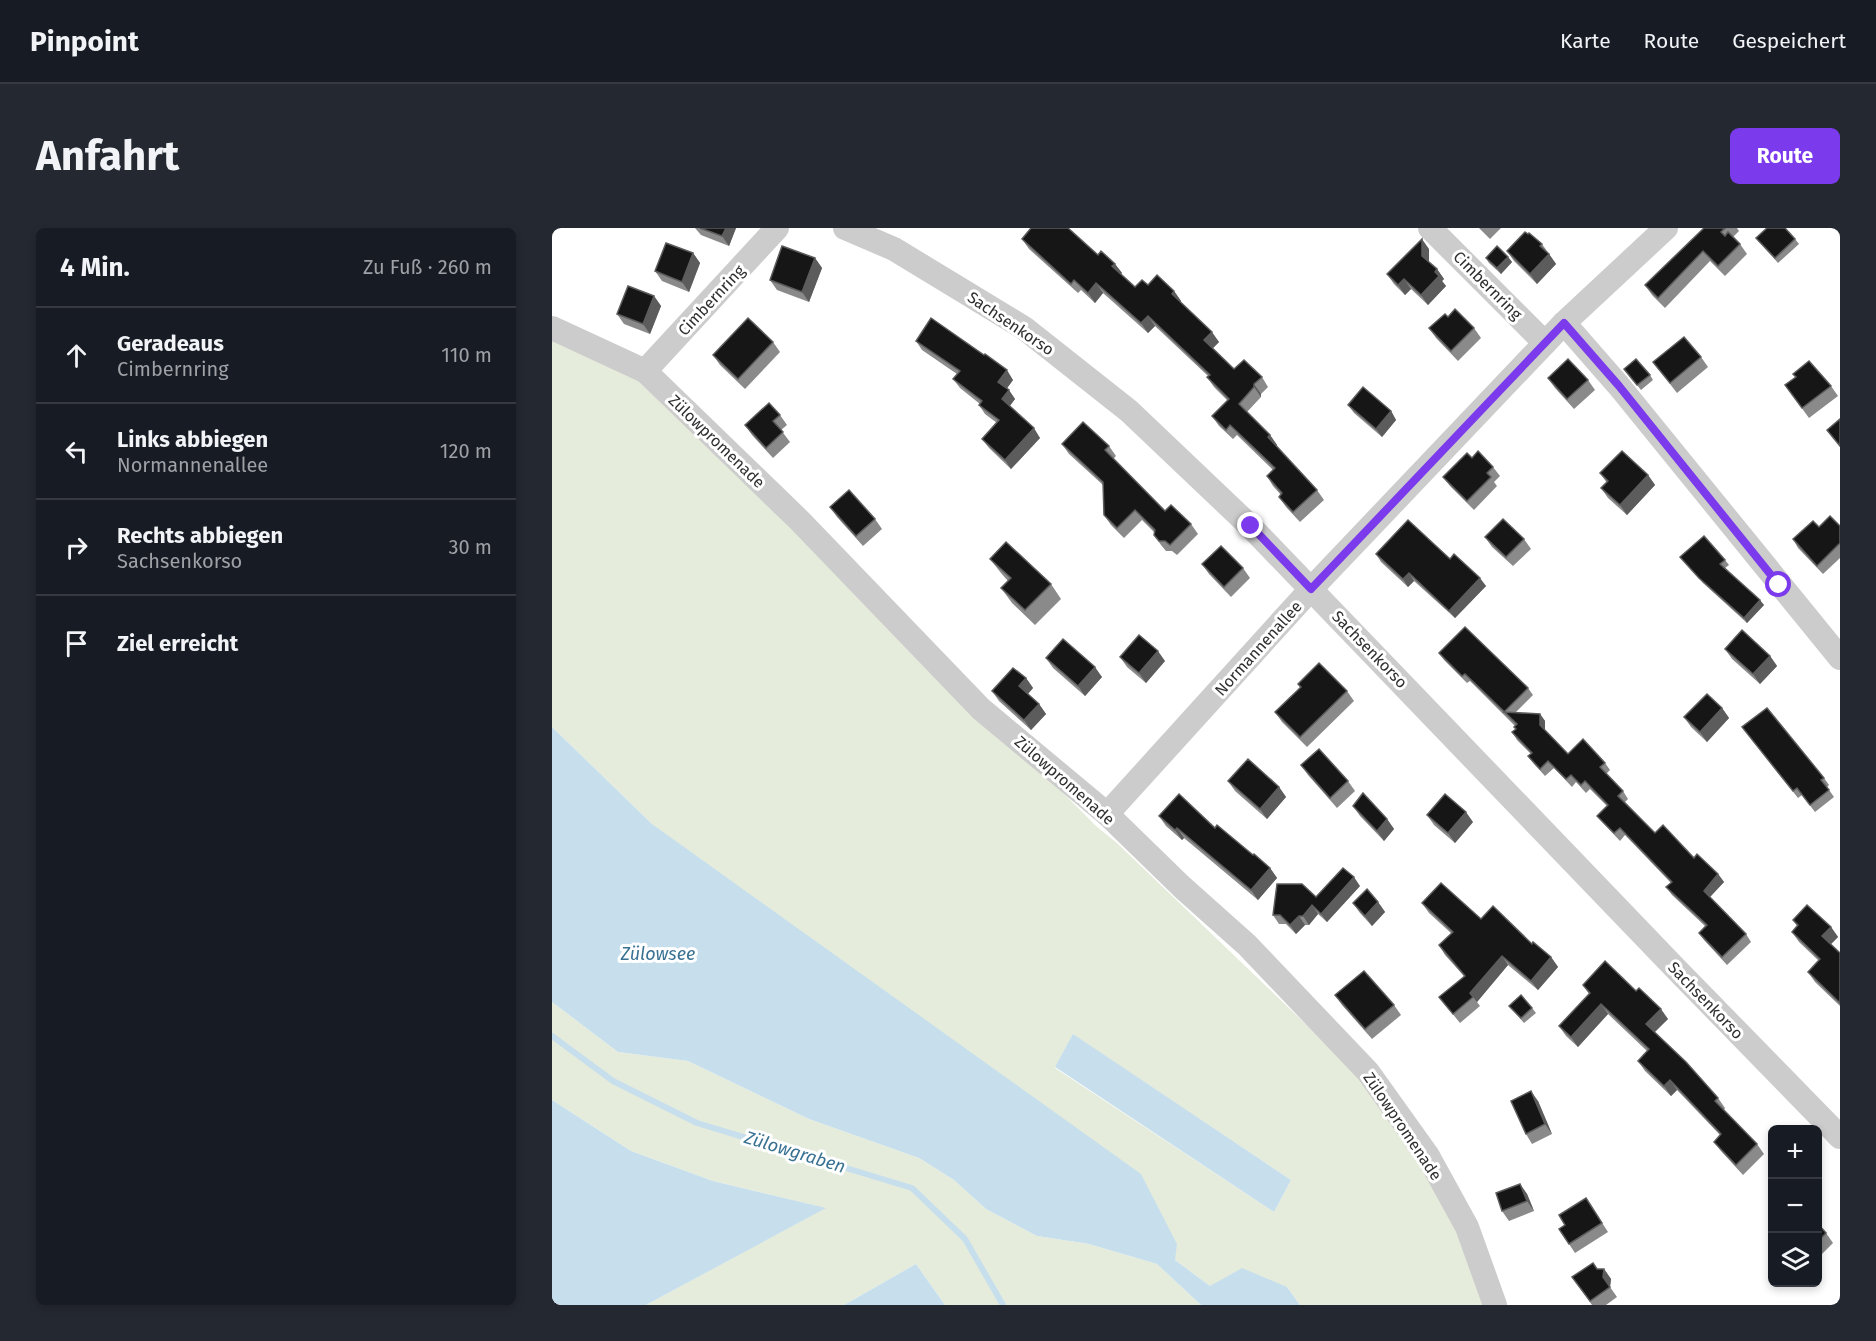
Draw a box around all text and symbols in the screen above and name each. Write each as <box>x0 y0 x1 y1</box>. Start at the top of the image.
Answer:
text: Pinpoint <box>30 25 139 58</box>
text: Karte <box>1560 28 1611 54</box>
text: Route <box>1644 28 1699 54</box>
text: Gespeichert <box>1732 28 1846 54</box>
button: Route <box>1730 128 1840 184</box>
text: Anfahrt <box>36 131 179 181</box>
street label: Cimbernring <box>1449 247 1526 324</box>
text: 4 Min. <box>60 252 130 283</box>
text: Zu Fuß · 260 m <box>363 255 492 279</box>
street label: Cimbernring <box>674 261 749 339</box>
street label: Sachsenkorso <box>964 288 1058 359</box>
text: Geradeaus <box>117 330 224 357</box>
icon: ahead <box>60 339 93 372</box>
text: 110 m <box>441 343 492 367</box>
text: Cimbernring <box>117 357 229 381</box>
street label: Zülowpromenade <box>665 391 769 492</box>
text: Links abbiegen <box>117 426 268 453</box>
icon: left <box>60 435 93 468</box>
text: 120 m <box>440 439 492 463</box>
text: Normannenallee <box>117 453 268 477</box>
route end <box>1237 512 1263 538</box>
text: Rechts abbiegen <box>117 522 283 549</box>
icon: right <box>60 531 93 564</box>
text: 30 m <box>448 535 492 559</box>
text: Sachsenkorso <box>117 549 242 573</box>
route start <box>1765 571 1791 597</box>
street label: Normannenallee <box>1211 597 1306 700</box>
street label: Sachsenkorso <box>1328 607 1411 692</box>
icon: arrive <box>60 627 93 660</box>
text: Ziel erreicht <box>117 630 238 657</box>
street label: Zülowpromenade <box>1011 732 1118 829</box>
water label: Zülowsee <box>620 943 695 965</box>
street label: Sachsenkorso <box>1664 958 1747 1043</box>
street label: Zülowpromenade <box>1359 1069 1446 1184</box>
map controls <box>1768 1125 1822 1287</box>
button: + <box>1768 1125 1822 1179</box>
water label: Zülowgraben <box>741 1126 848 1178</box>
button: − <box>1768 1179 1822 1233</box>
button: layers <box>1768 1233 1822 1287</box>

